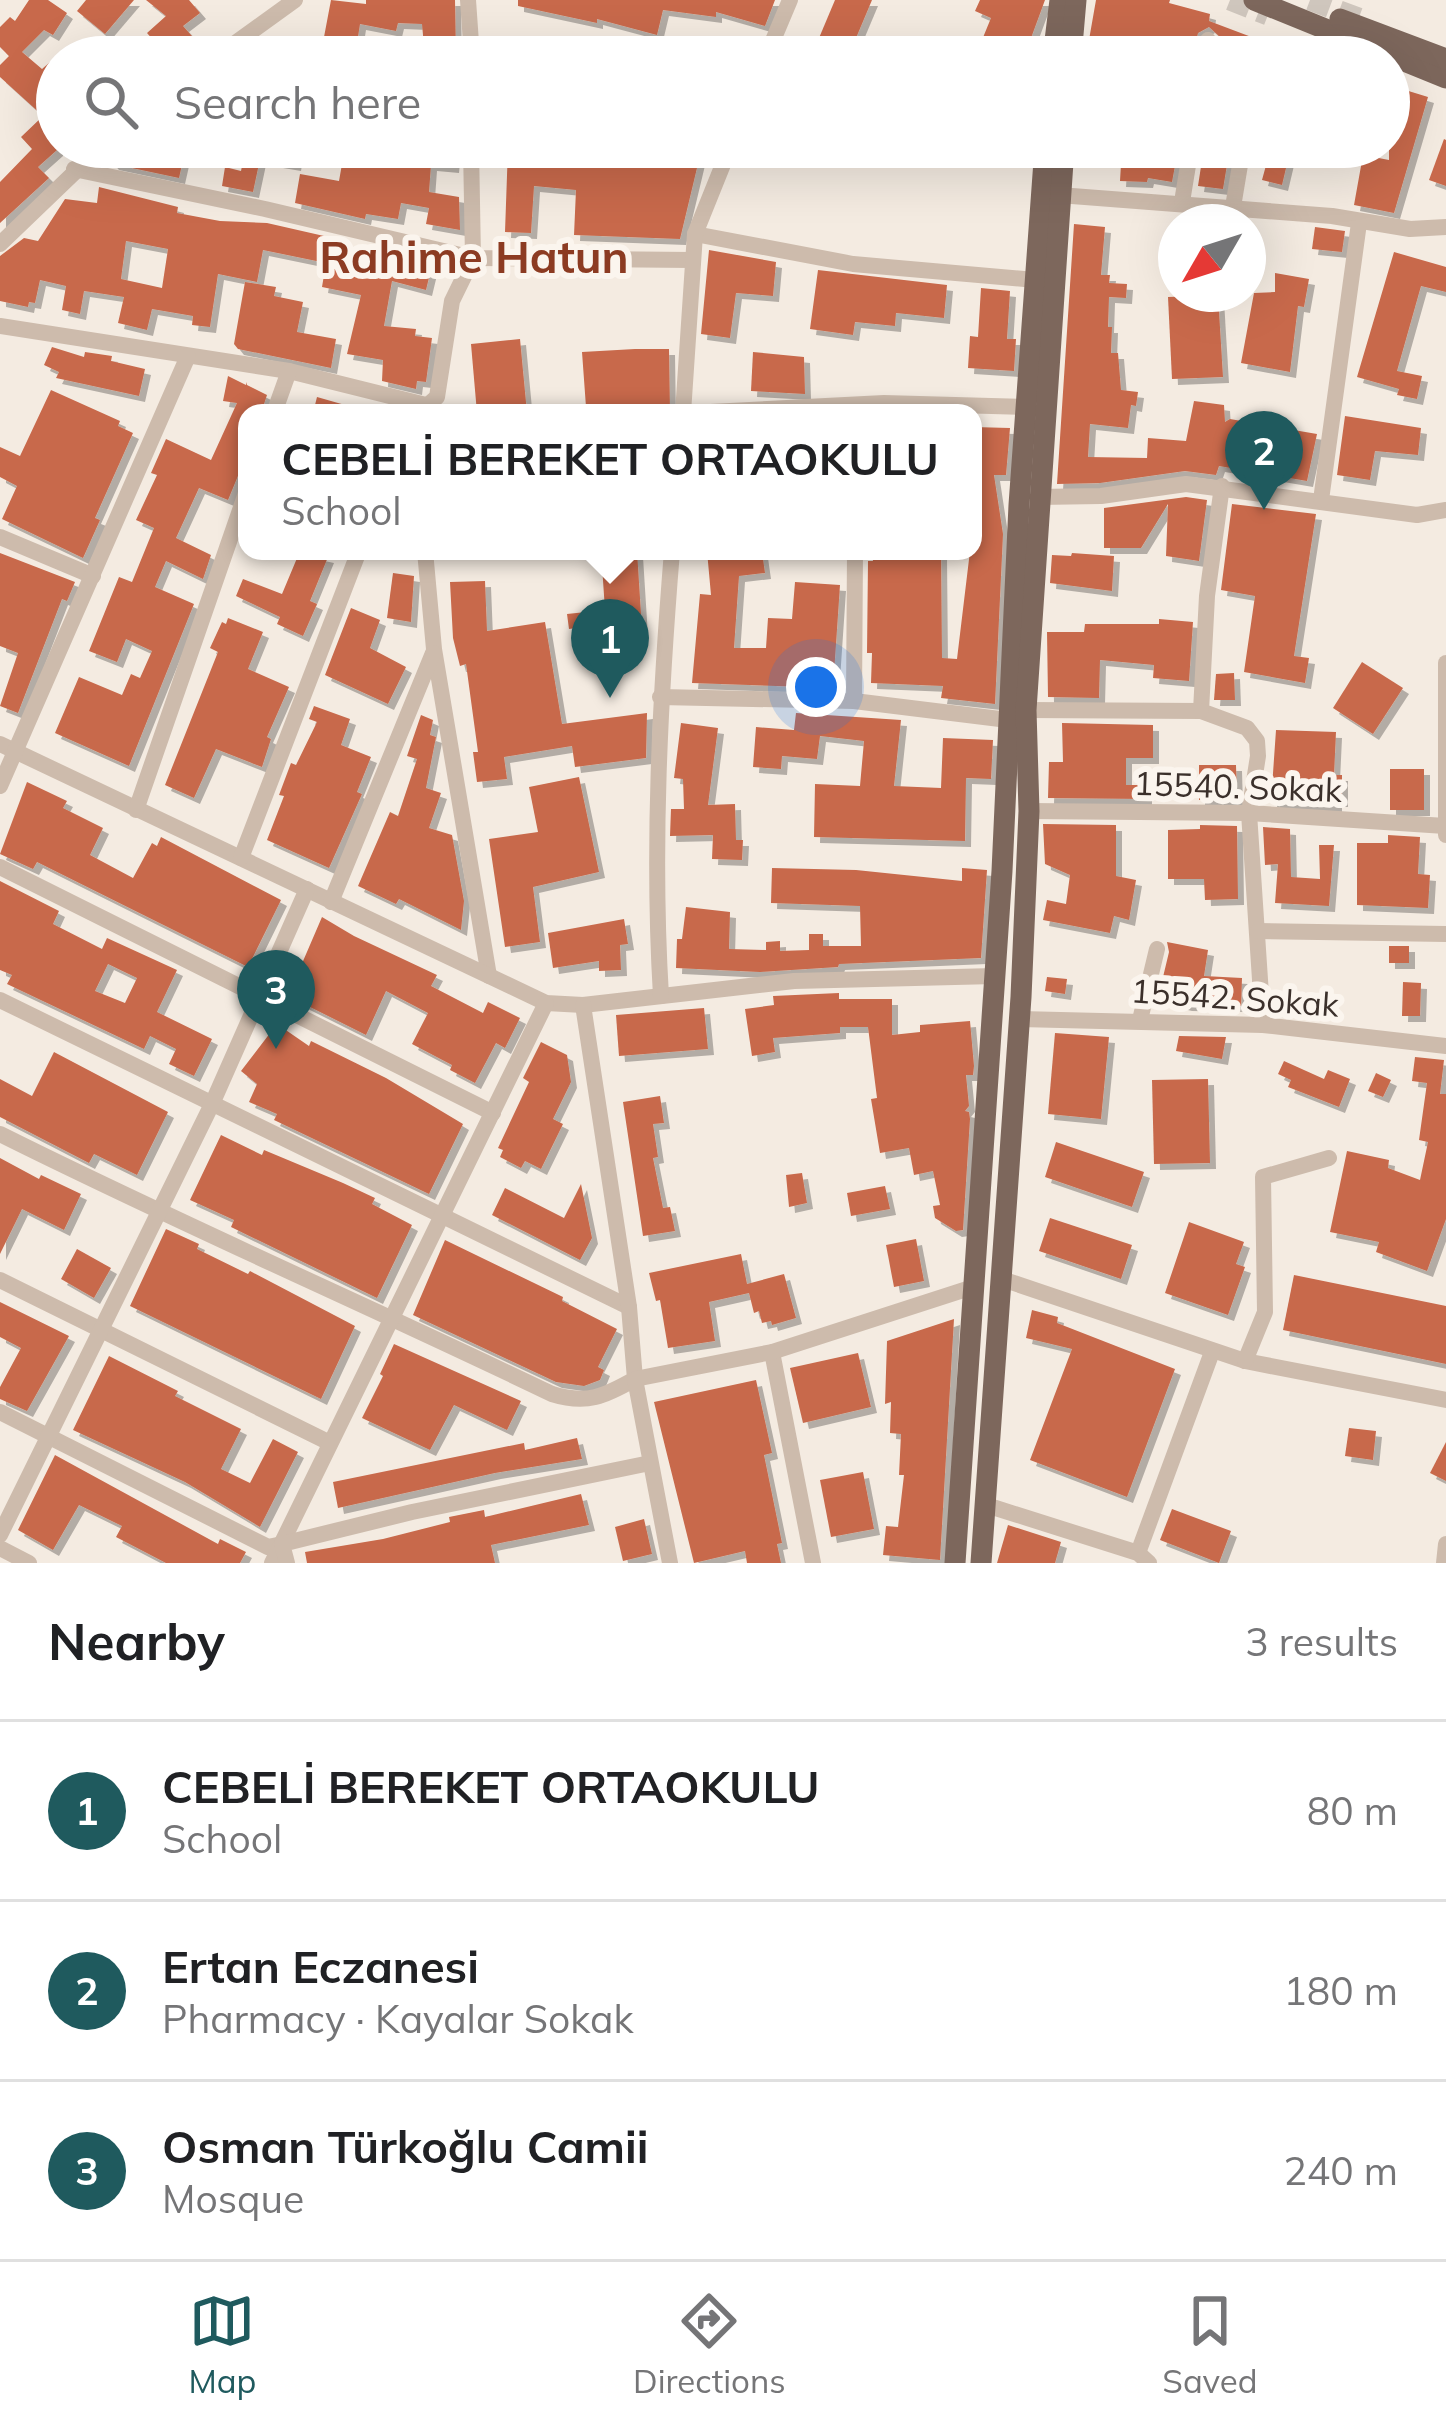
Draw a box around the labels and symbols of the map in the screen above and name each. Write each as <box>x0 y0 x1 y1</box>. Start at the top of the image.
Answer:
north arrow <box>1158 204 1266 312</box>
district label: Rahime Hatun <box>319 228 629 284</box>
pin: 2 <box>1225 411 1303 510</box>
pin: 1 <box>571 599 649 698</box>
your location <box>786 657 846 717</box>
street label: 15540. Sokak <box>1133 762 1344 810</box>
pin: 3 <box>237 950 315 1049</box>
street label: 15542. Sokak <box>1130 969 1341 1025</box>

